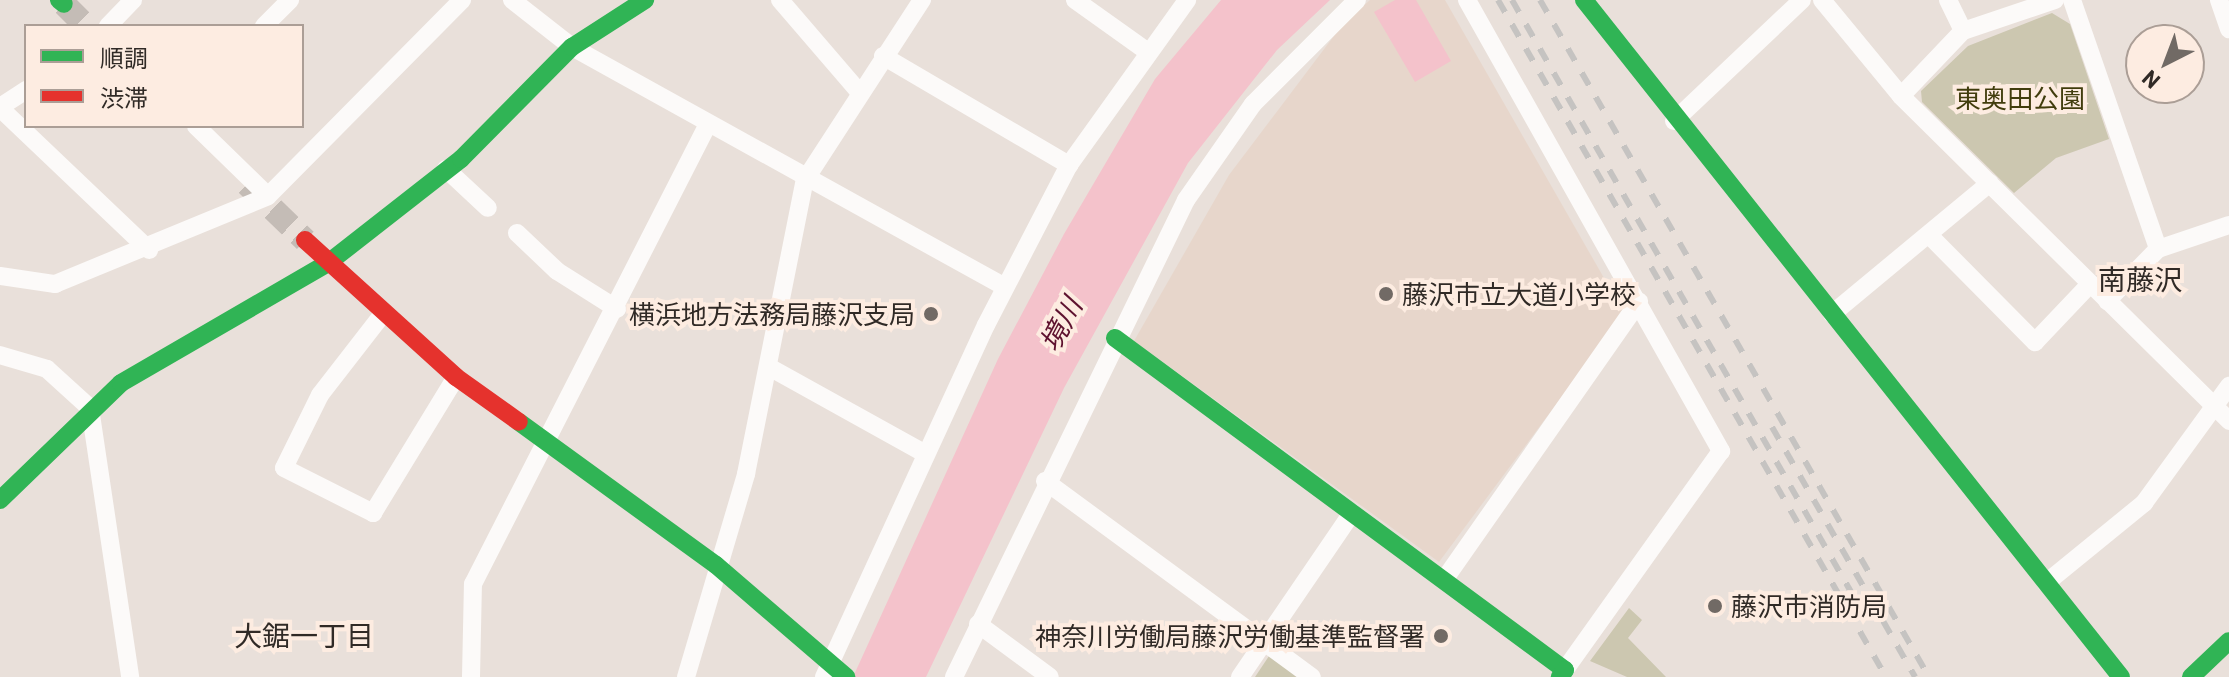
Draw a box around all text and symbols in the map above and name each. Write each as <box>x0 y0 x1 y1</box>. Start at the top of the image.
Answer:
legend <box>24 24 304 128</box>
north arrow <box>2125 24 2205 104</box>
text: 順調 <box>100 43 148 72</box>
text: N <box>2136 66 2164 95</box>
park label: 東奥田公園 <box>1955 82 2085 114</box>
text: 渋滞 <box>100 83 148 112</box>
district label: 南藤沢 <box>2098 262 2182 296</box>
place label: 藤沢市立大道小学校 <box>1402 278 1636 310</box>
marker: 藤沢市立大道小学校 <box>1377 285 1395 303</box>
water label: 境川 <box>1032 291 1088 357</box>
place label: 横浜地方法務局藤沢支局 <box>629 298 915 330</box>
marker: 横浜地方法務局藤沢支局 <box>922 305 940 323</box>
place label: 藤沢市消防局 <box>1731 590 1887 622</box>
marker: 藤沢市消防局 <box>1706 597 1724 615</box>
district label: 大鋸一丁目 <box>234 618 374 652</box>
place label: 神奈川労働局藤沢労働基準監督署 <box>1035 620 1425 652</box>
marker: 神奈川労働局藤沢労働基準監督署 <box>1432 627 1450 645</box>

